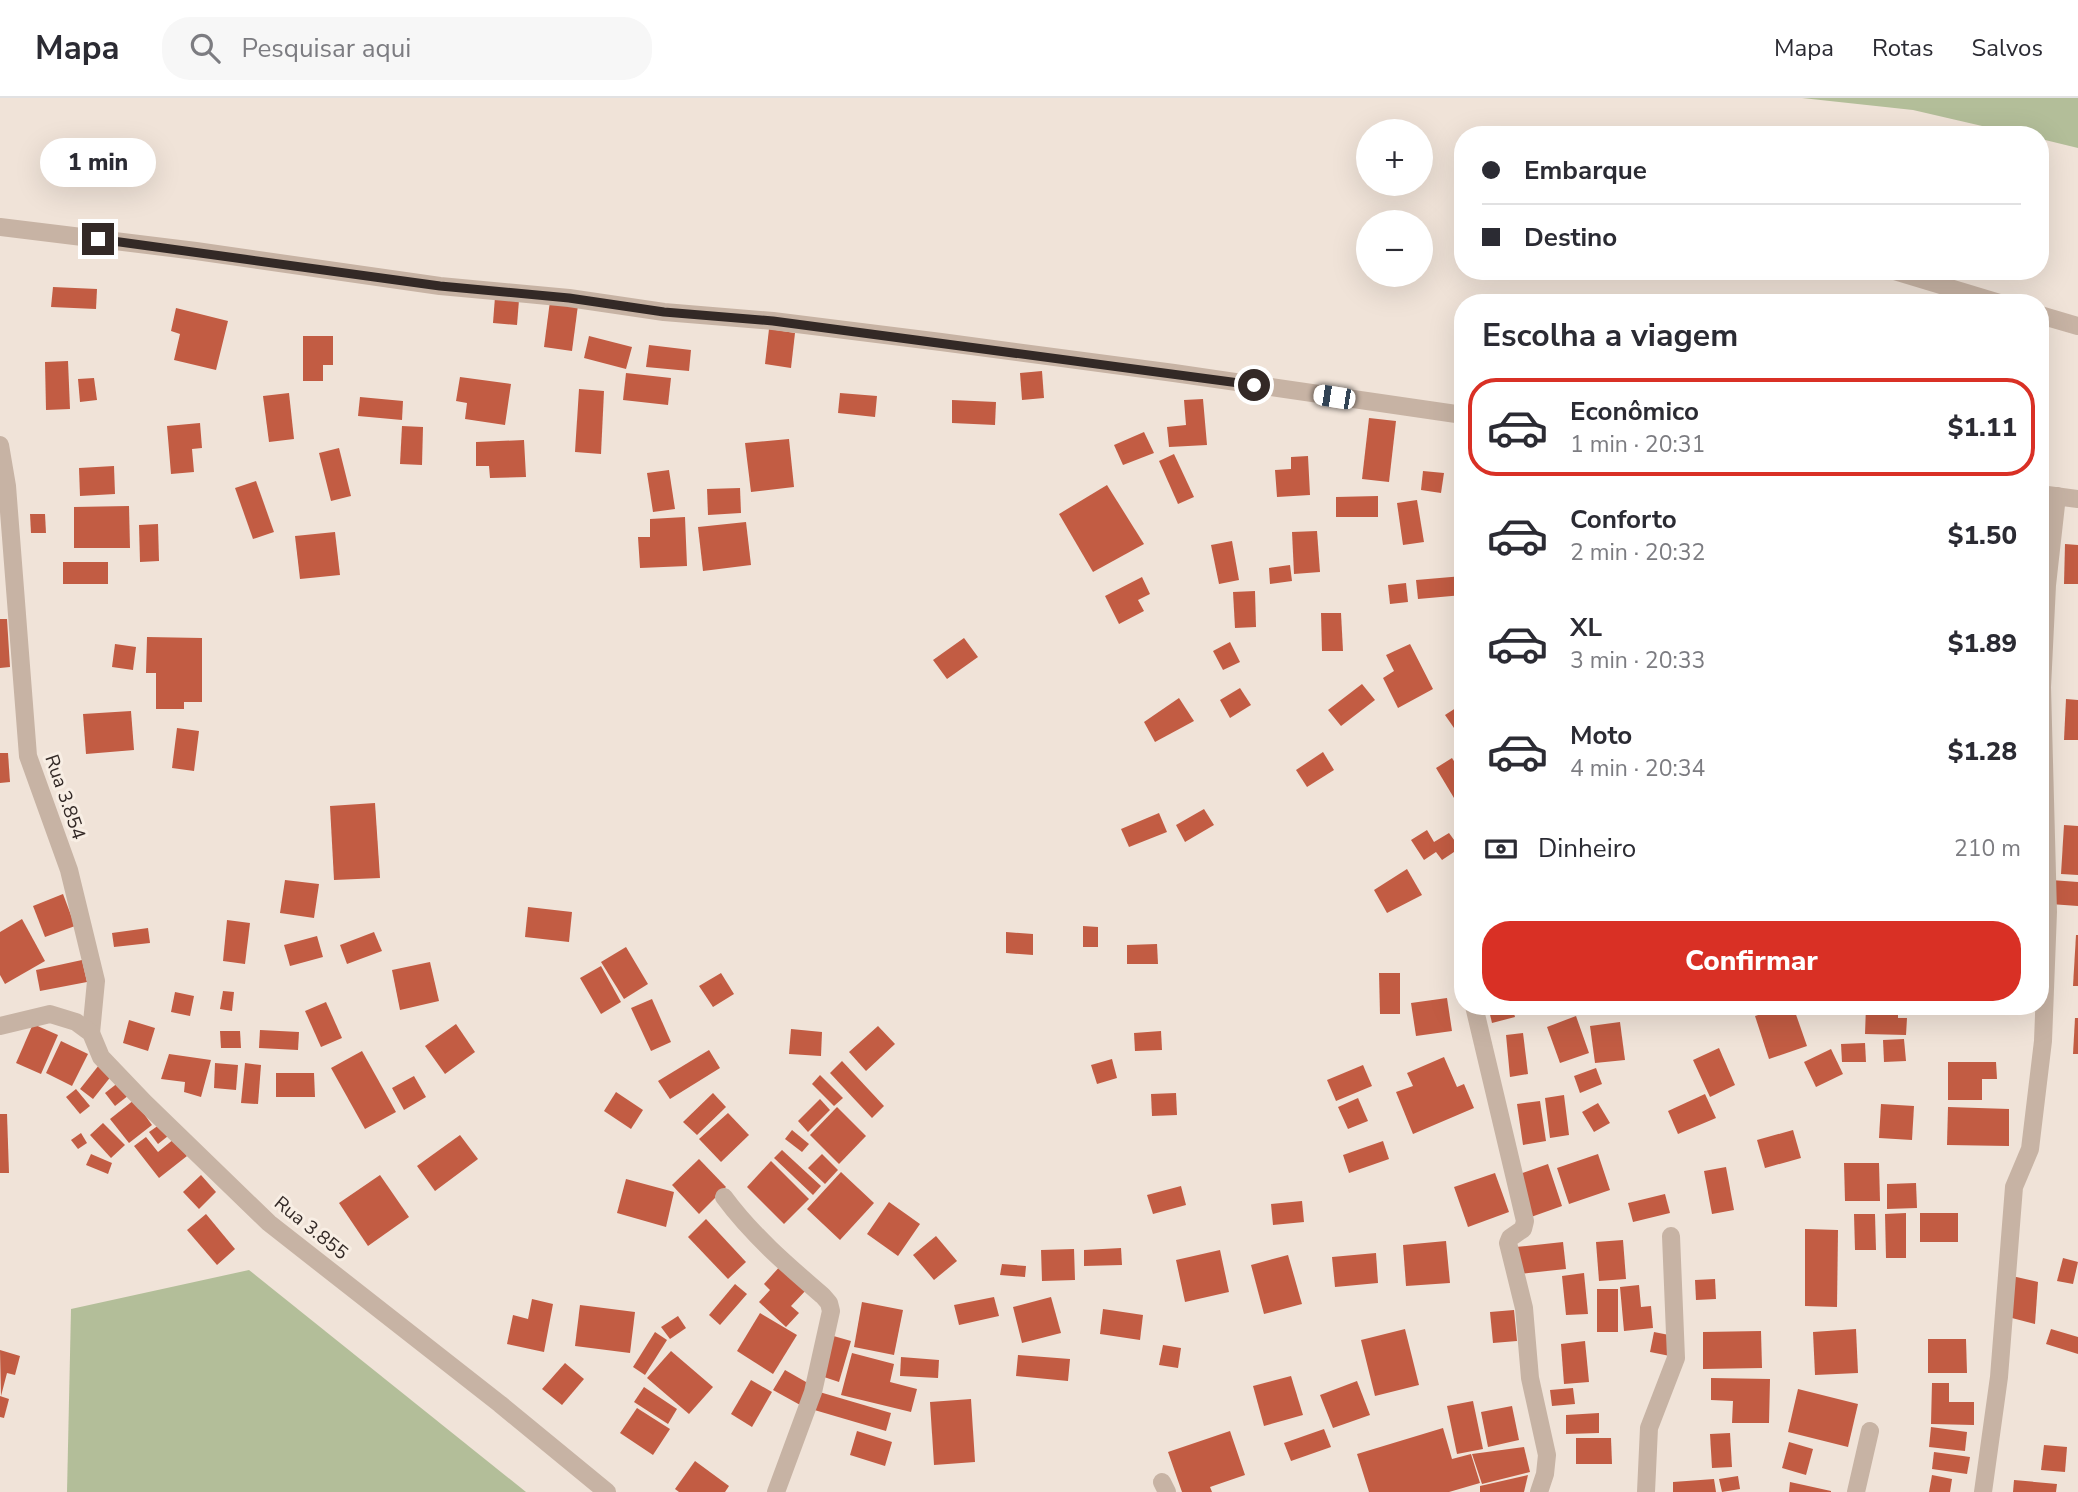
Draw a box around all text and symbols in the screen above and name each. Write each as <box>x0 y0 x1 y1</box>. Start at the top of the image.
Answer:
search box <box>162 17 652 80</box>
text: Mapa <box>35 26 120 71</box>
icon: search <box>186 29 224 67</box>
text: Pesquisar aqui <box>242 31 411 66</box>
text: Mapa <box>1774 32 1834 64</box>
text: Rotas <box>1872 32 1934 64</box>
text: Salvos <box>1972 32 2043 64</box>
map controls <box>1356 119 1433 287</box>
button: + <box>1356 119 1433 196</box>
callout: 1 min <box>40 138 156 186</box>
text: 1 min <box>68 147 128 178</box>
text: Embarque <box>1524 153 1647 188</box>
button: − <box>1356 210 1433 287</box>
text: Destino <box>1524 220 1617 255</box>
route end <box>82 223 114 255</box>
text: Escolha a viagem <box>1482 314 1738 357</box>
route start <box>1238 369 1270 401</box>
car <box>1312 383 1357 411</box>
text: Econômico <box>1570 394 1699 429</box>
icon: car <box>1486 396 1549 459</box>
text: $1.11 <box>1948 410 2017 445</box>
text: 1 min · 20:31 <box>1570 429 1705 460</box>
text: Conforto <box>1570 502 1677 537</box>
icon: car <box>1486 504 1549 567</box>
text: $1.50 <box>1948 518 2017 553</box>
text: 2 min · 20:32 <box>1570 537 1705 568</box>
text: XL <box>1570 610 1602 645</box>
icon: car <box>1486 612 1549 675</box>
text: $1.89 <box>1948 626 2017 661</box>
text: 3 min · 20:33 <box>1570 645 1705 676</box>
text: Moto <box>1570 718 1632 753</box>
icon: car <box>1486 720 1549 783</box>
text: $1.28 <box>1948 734 2017 769</box>
street label: Rua 3.854 <box>38 751 92 843</box>
text: 4 min · 20:34 <box>1570 753 1705 784</box>
icon: cash <box>1482 830 1520 868</box>
text: Dinheiro <box>1538 831 1636 866</box>
text: 210 m <box>1954 833 2021 864</box>
button: Confirmar <box>1482 921 2021 1001</box>
street label: Rua 3.855 <box>269 1190 353 1266</box>

